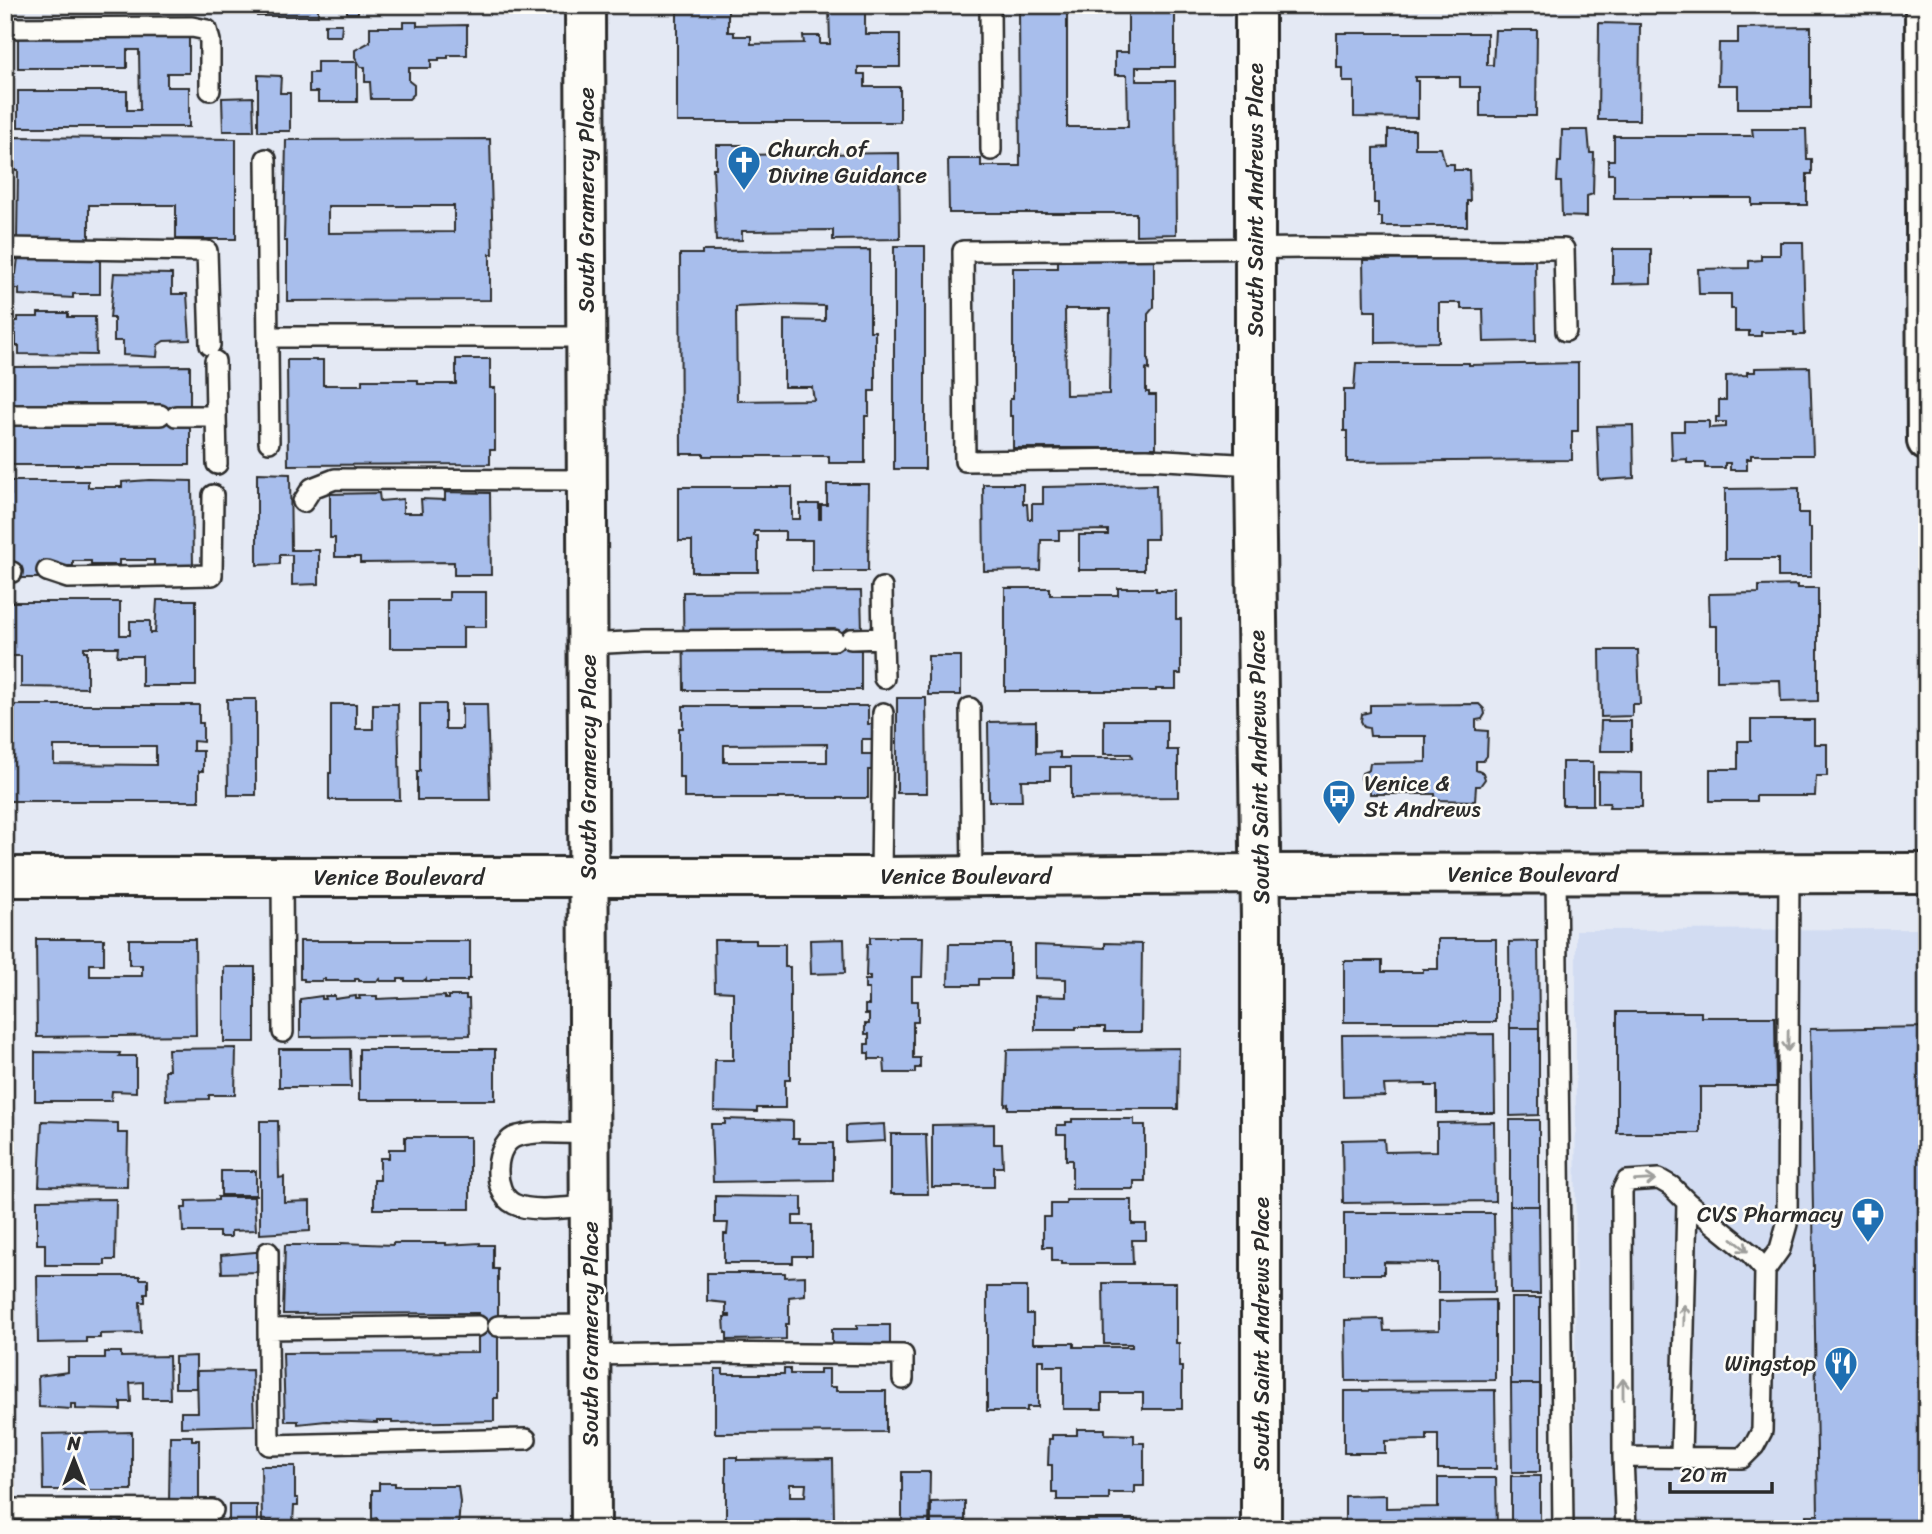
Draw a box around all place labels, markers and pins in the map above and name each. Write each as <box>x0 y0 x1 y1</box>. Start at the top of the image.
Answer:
place label: Church of Divine Guidance <box>768 129 927 196</box>
church icon: Church of Divine Guidance <box>725 143 763 192</box>
place label: Venice & St Andrews <box>1364 763 1481 830</box>
bus stop icon: Venice & St Andrews <box>1320 777 1358 826</box>
place label: CVS Pharmacy <box>1697 1194 1843 1235</box>
pharmacy icon: CVS Pharmacy <box>1849 1195 1887 1244</box>
place label: Wingstop <box>1725 1343 1816 1384</box>
restaurant icon: Wingstop <box>1822 1344 1860 1393</box>

